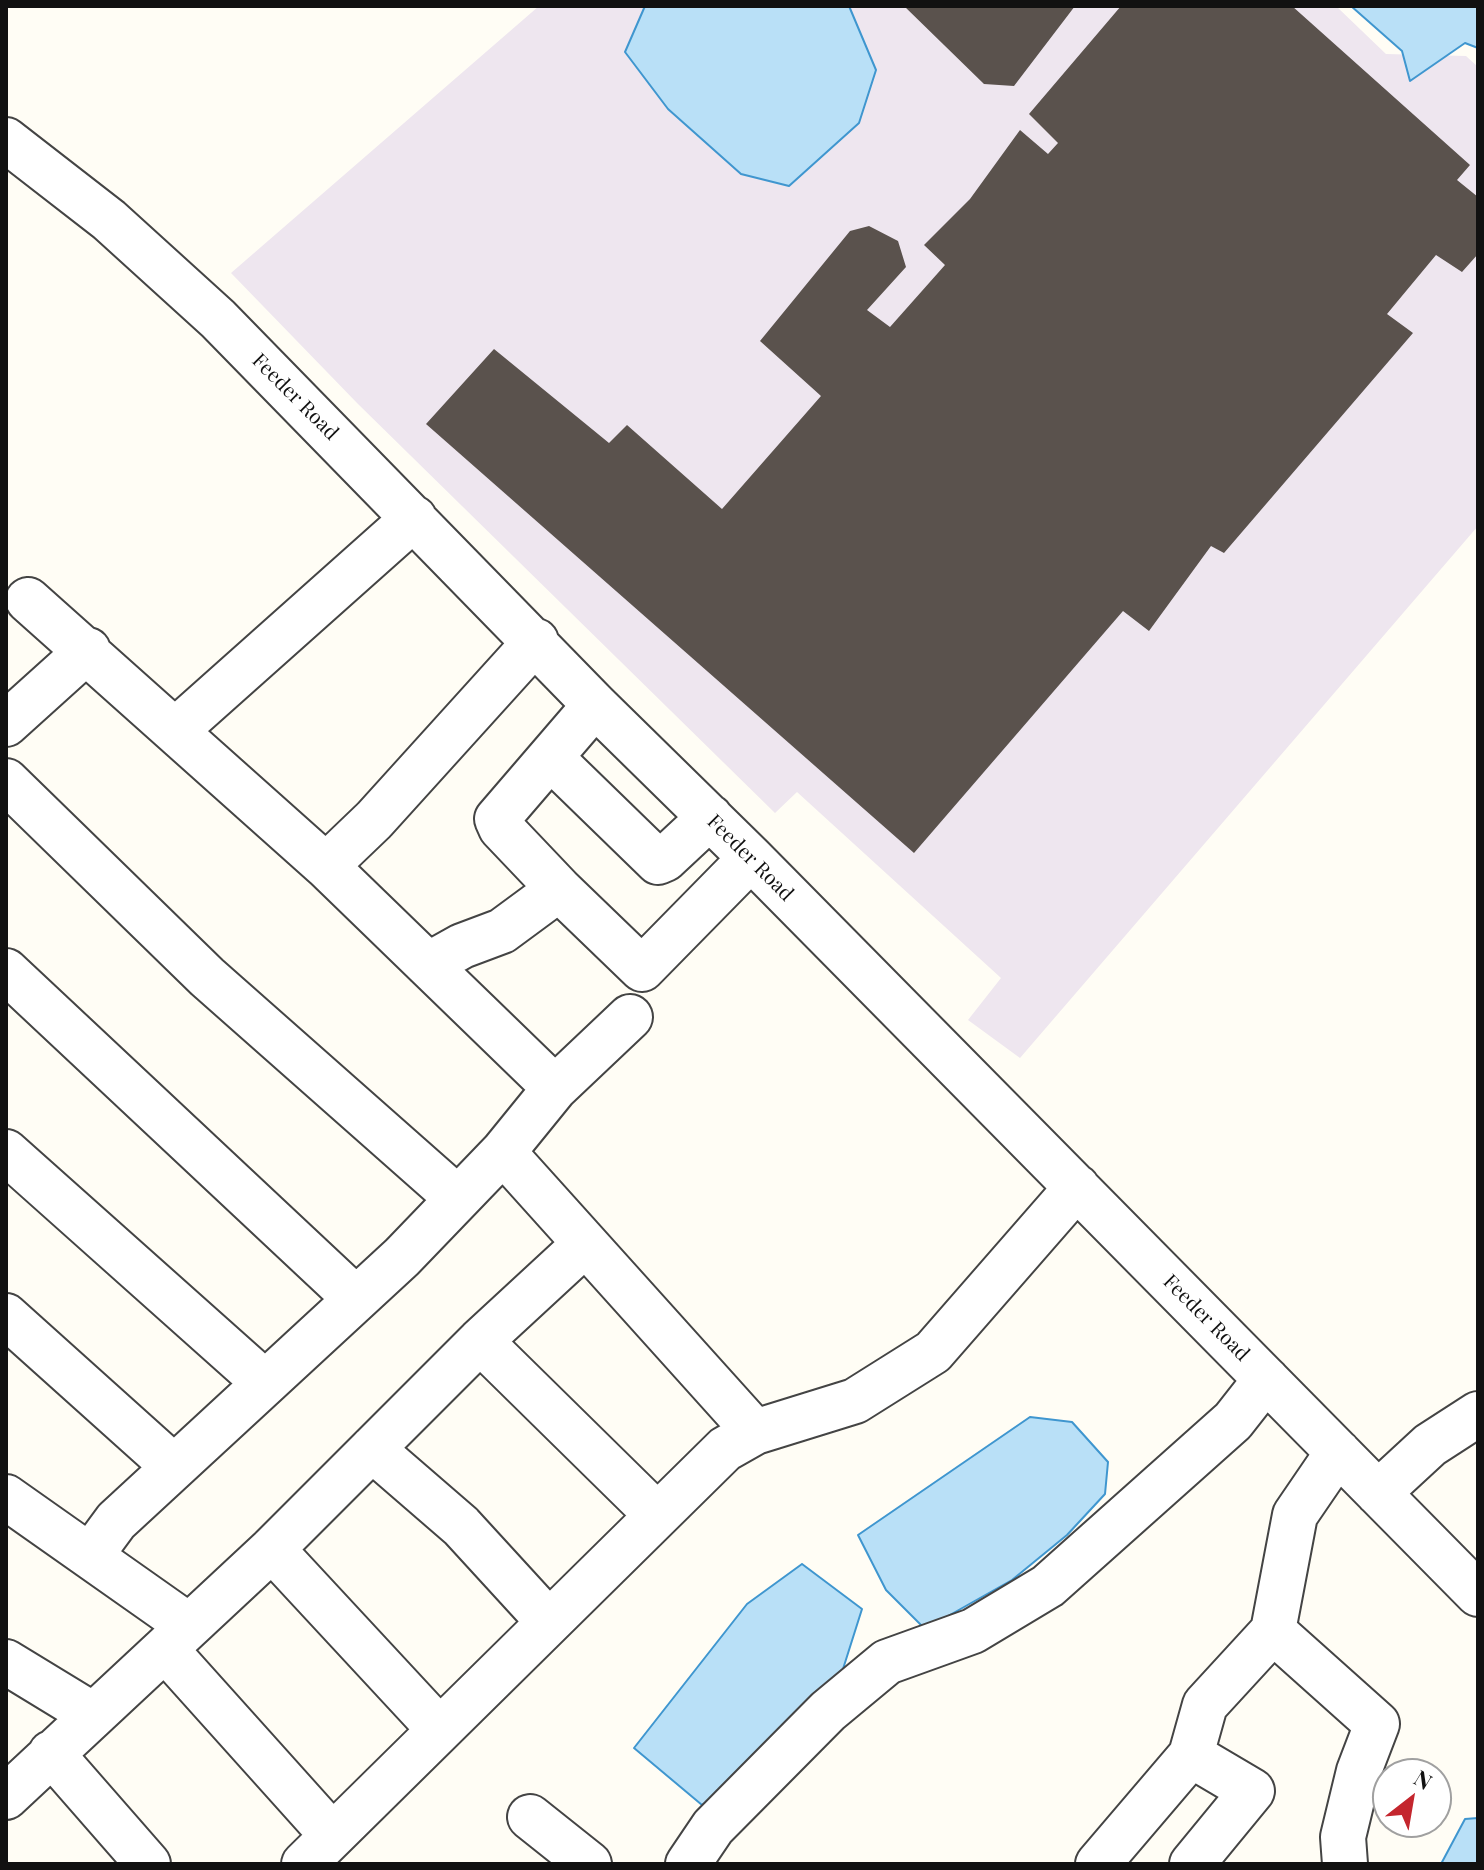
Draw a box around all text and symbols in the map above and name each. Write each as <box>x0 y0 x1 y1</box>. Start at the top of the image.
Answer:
street label: Feeder Road <box>247 349 343 445</box>
street label: Feeder Road <box>702 810 798 906</box>
street label: Feeder Road <box>1158 1270 1254 1366</box>
north arrow <box>1372 1758 1452 1838</box>
text: N <box>1409 1762 1438 1796</box>

